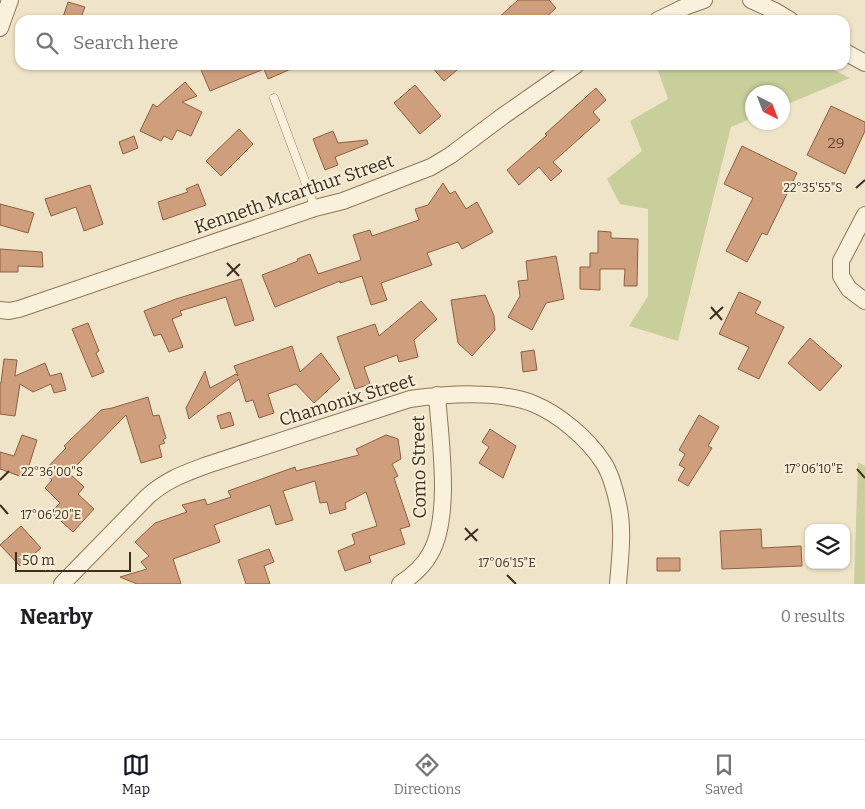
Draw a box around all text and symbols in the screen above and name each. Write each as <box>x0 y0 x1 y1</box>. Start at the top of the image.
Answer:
search box <box>15 15 850 70</box>
icon: search <box>33 29 61 57</box>
text: Search here <box>73 31 178 54</box>
north arrow <box>745 85 790 130</box>
house number: 29 <box>828 134 844 152</box>
street label: Kenneth Mcarthur Street <box>192 149 397 238</box>
text: 22°35'55"S <box>783 181 843 195</box>
street label: Chamonix Street <box>277 369 418 431</box>
street label: Como Street <box>407 415 431 519</box>
text: 17°06'10"E <box>785 462 843 476</box>
text: 22°36'00"S <box>21 465 83 479</box>
text: 17°06'20"E <box>21 508 81 522</box>
map controls <box>805 524 850 569</box>
button: layers <box>805 524 850 569</box>
scale bar <box>15 549 131 572</box>
text: 50 m <box>22 552 55 569</box>
text: 17°06'15"E <box>478 556 536 570</box>
text: Nearby <box>20 604 93 630</box>
text: 0 results <box>781 607 845 626</box>
tab: Map <box>122 751 150 798</box>
tab: Directions <box>394 751 461 798</box>
tab: Saved <box>705 751 743 798</box>

